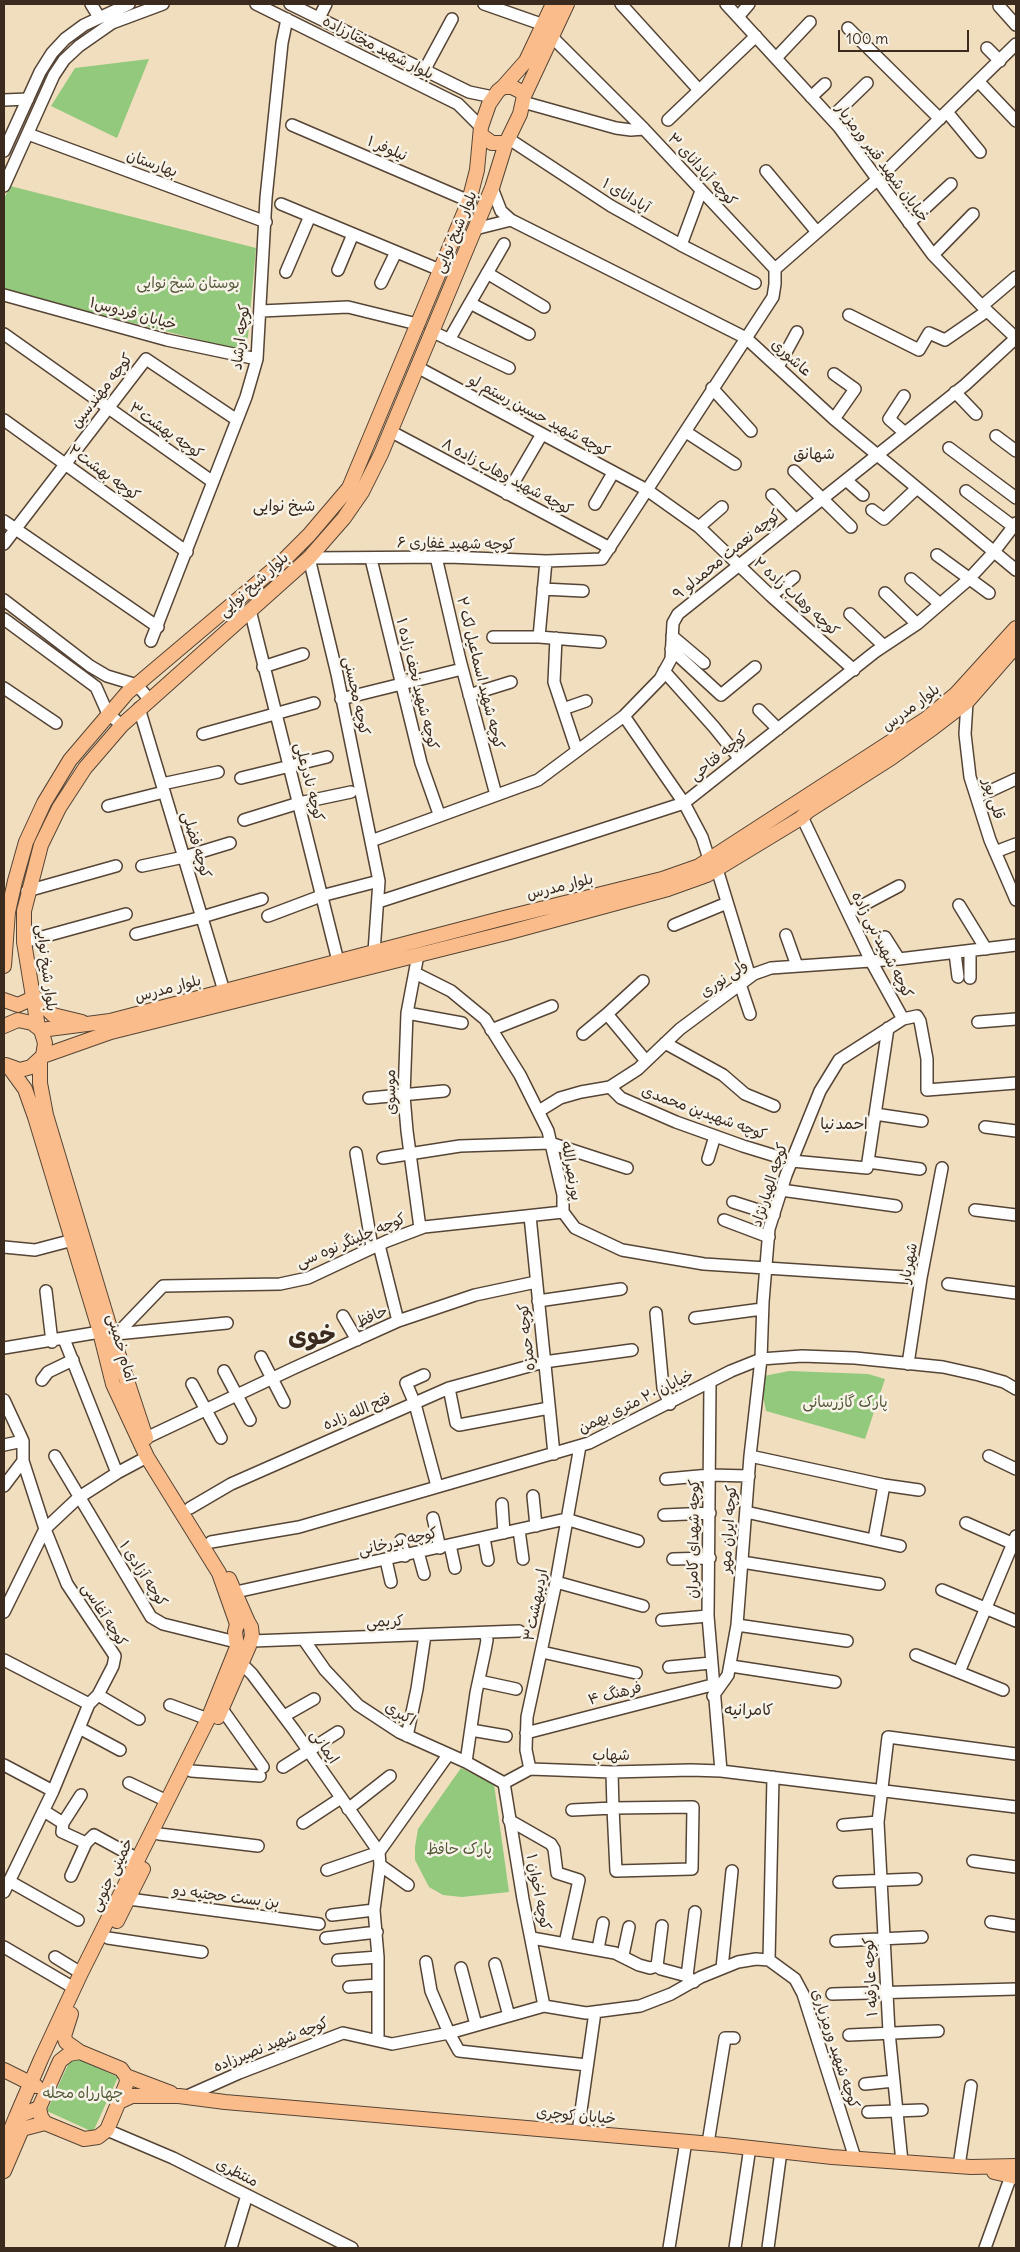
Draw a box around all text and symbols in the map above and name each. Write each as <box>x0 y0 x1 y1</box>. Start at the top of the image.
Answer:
street label: بلوار شهید مختارزاده <box>319 12 437 84</box>
scale bar <box>840 20 971 52</box>
text: 100 m <box>846 29 888 48</box>
street label: خیابان شهید قنبر ورمزیار <box>831 100 933 226</box>
street label: کوچه آپادانای ۳ <box>664 130 740 210</box>
street label: ۱ نیلوفر <box>364 133 410 165</box>
street label: بهارستان <box>124 147 180 181</box>
street label: آپادانای ۱ <box>599 175 653 217</box>
street label: بلوار شیخ نوایی <box>431 188 481 276</box>
park label: بوستان شیخ نوایی <box>136 275 240 293</box>
street label: خیابان فردوس۱ <box>88 294 178 334</box>
street label: کوچه ارشاد <box>228 303 254 371</box>
street label: عاشوری <box>767 335 815 381</box>
street label: کوچه مهندسین <box>67 350 137 432</box>
street label: کوچه شهید حسین رستم لو <box>465 371 613 461</box>
street label: کوچه بهشت۳ <box>126 399 206 463</box>
street label: کوچه شهید وهاب زاده ۸ <box>438 435 576 519</box>
street label: کوچه بهشت۲ <box>65 441 143 505</box>
district label: شهانق <box>793 444 835 464</box>
district label: شیخ نوایی <box>253 496 315 516</box>
street label: کوچه نعمت محمدلو ۹ <box>670 506 784 604</box>
street label: کوچه شهید غفاری ۶ <box>397 534 515 554</box>
street label: بلوار شیخ نوایی <box>215 549 293 621</box>
street label: کوچه وهاب زاده ۲ <box>749 554 843 640</box>
street label: کوچه شهید اسماعیل لک ۲ <box>452 595 508 751</box>
street label: کوچه شهید نجف زاده ۱ <box>392 616 442 752</box>
street label: کوچه محسنی <box>339 655 373 737</box>
street label: بلوار مدرس <box>878 680 944 736</box>
street label: کوچه فتاحی <box>686 727 752 785</box>
street label: کوچه نادرعلی <box>291 741 327 823</box>
street label: قلی پور <box>978 776 1008 822</box>
street label: کوچه فضلی <box>177 809 215 881</box>
street label: بلوار مدرس <box>525 870 595 904</box>
street label: کوچه شهید نبی زاده <box>847 889 917 1001</box>
street label: بلوار شیخ نوایی <box>32 923 60 1013</box>
street label: ولی نوری <box>697 956 751 1002</box>
street label: بلوار مدرس <box>133 972 203 1006</box>
street label: موسوی <box>382 1069 400 1115</box>
street label: کوچه شهیدین محمدی <box>639 1082 769 1144</box>
district label: احمدنیا <box>820 1114 868 1134</box>
street label: پورنصرالله <box>557 1140 585 1202</box>
street label: کوچه الهیارنژاد <box>748 1141 792 1229</box>
street label: کوچه چلینگر نوه سی <box>294 1210 408 1272</box>
street label: شهریار <box>896 1241 922 1285</box>
street label: حافظ <box>353 1302 391 1332</box>
street label: کوچه حمزه <box>515 1302 539 1372</box>
street label: امام خمینی <box>103 1312 139 1384</box>
district label: خوی <box>288 1322 336 1352</box>
street label: خیابان ۲۰ متری بهمن <box>575 1366 697 1438</box>
street label: فتح الله زاده <box>320 1390 394 1434</box>
park label: پارک گازرسانی <box>803 1394 887 1412</box>
street label: کوچه شهدای کامران <box>684 1479 704 1599</box>
street label: کوچه ایران مهر <box>717 1484 741 1574</box>
street label: کوچه بدرخانی <box>357 1524 439 1560</box>
street label: کوچه آزادی ۱ <box>115 1538 171 1610</box>
street label: اردیبهشت۳ <box>520 1567 552 1643</box>
street label: کوچه آغاسی <box>77 1580 131 1650</box>
street label: کریمی <box>366 1612 404 1632</box>
street label: فرهنگ ۴ <box>586 1679 644 1709</box>
street label: اکبری <box>382 1698 418 1730</box>
district label: کامرانیه <box>725 1700 773 1720</box>
street label: ایمانی <box>306 1726 342 1768</box>
street label: شهاب <box>592 1747 630 1765</box>
street label: خمینی جنوبی <box>87 1835 137 1915</box>
park label: پارک حافظ <box>426 1841 492 1859</box>
street label: کوچه اخوان ۱ <box>522 1852 554 1932</box>
street label: بن بست حجتیه دو <box>172 1882 280 1912</box>
street label: کوچه عارفیه ۱ <box>860 1937 882 2017</box>
street label: کوچه شهید ورمزیاری <box>807 1987 863 2111</box>
street label: کوچه شهید نصیرزاده <box>211 2014 331 2076</box>
park label: چهارراه محله <box>43 2085 123 2103</box>
street label: خیابان کوچری <box>535 2104 617 2128</box>
street label: منتظری <box>213 2155 261 2191</box>

